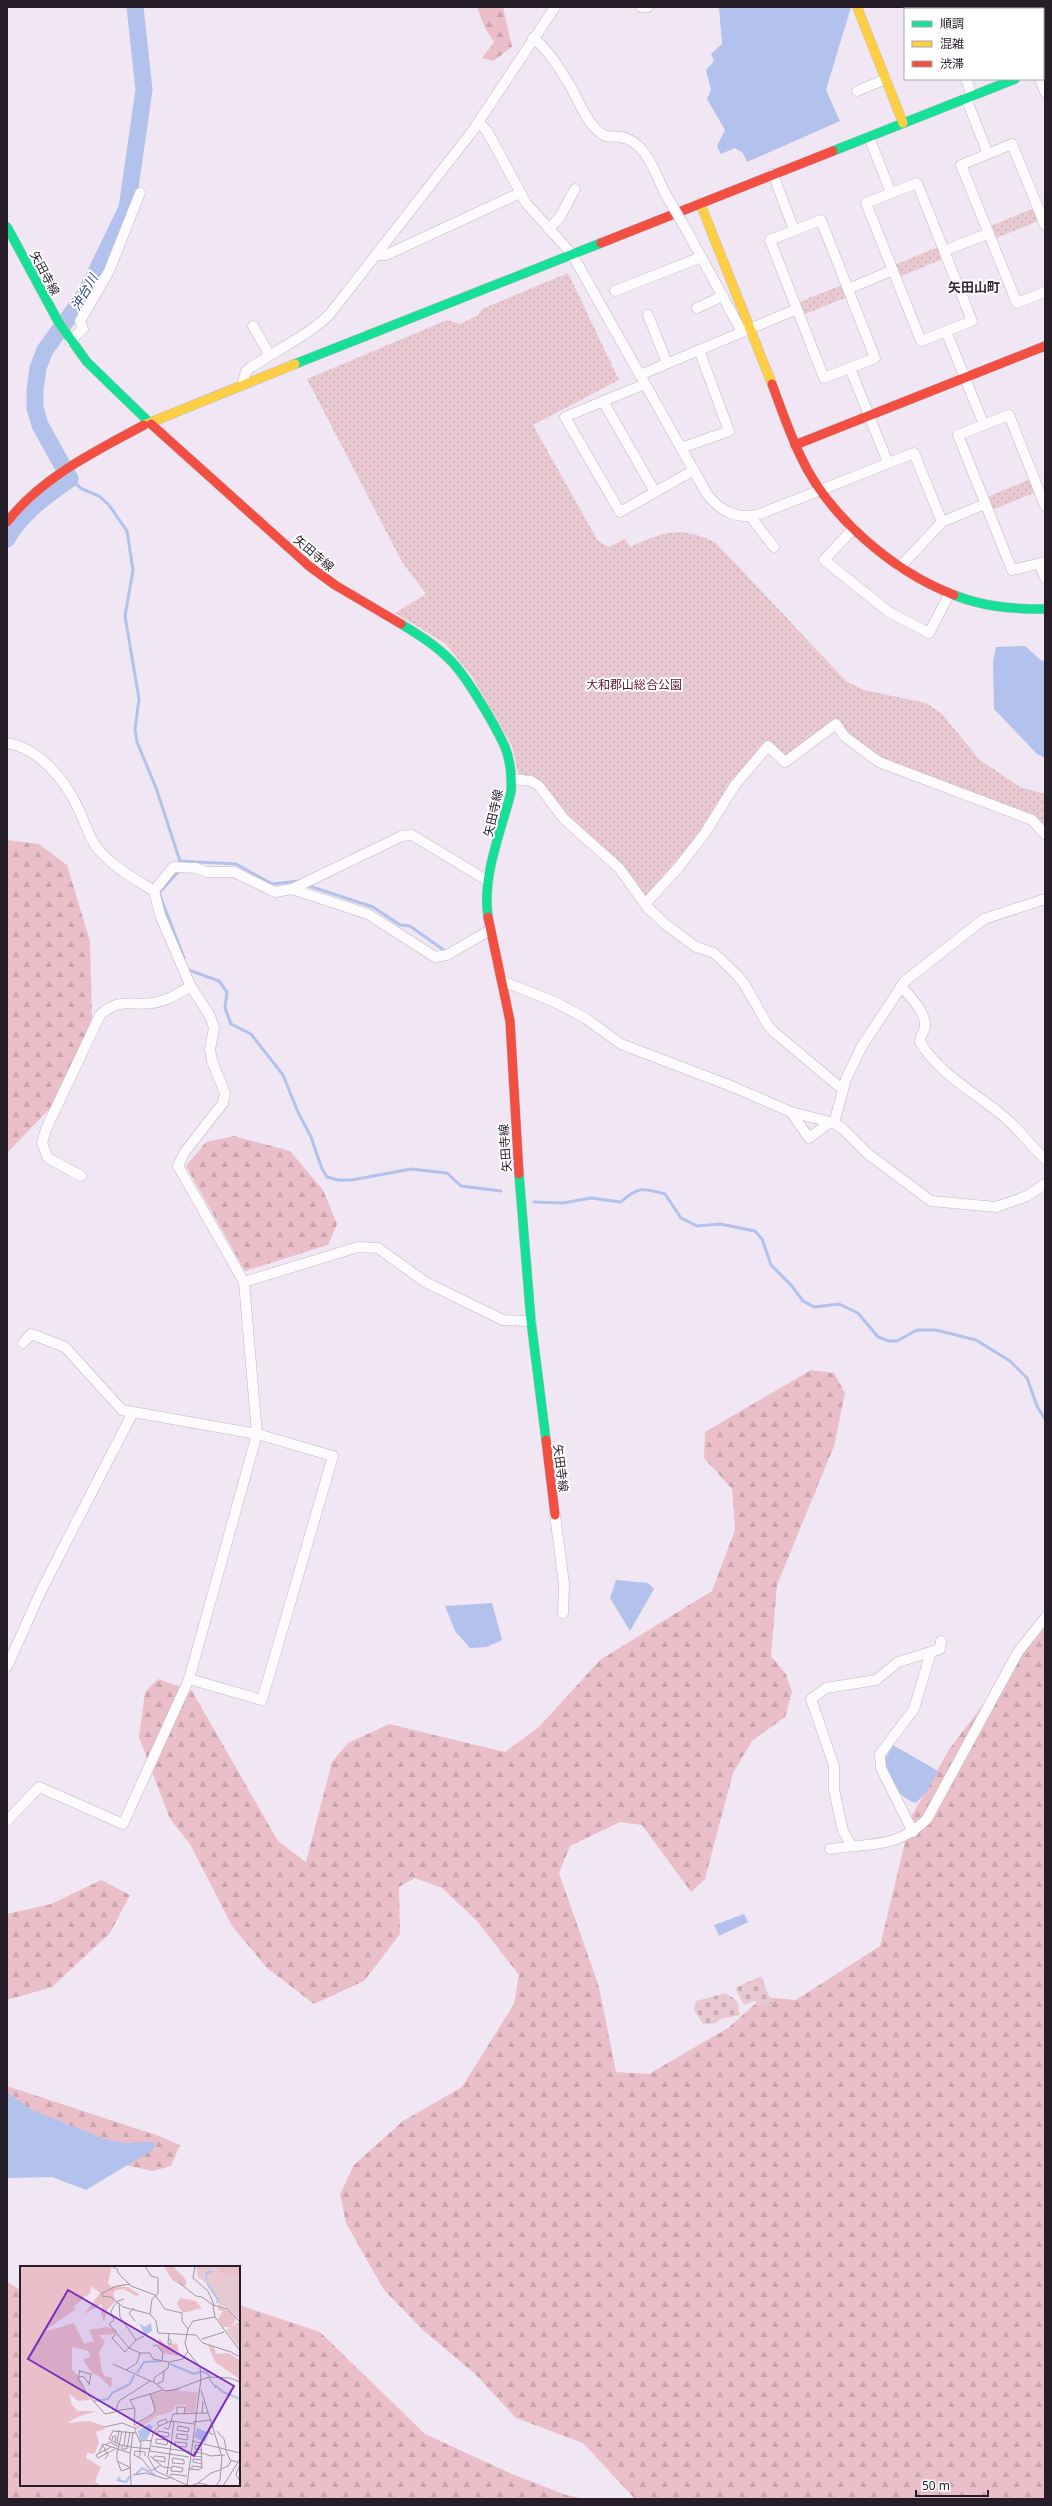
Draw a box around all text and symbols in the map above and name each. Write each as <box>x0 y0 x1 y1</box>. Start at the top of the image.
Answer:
legend <box>904 8 1044 80</box>
text: 順調 <box>940 15 964 32</box>
text: 混雑 <box>940 35 964 52</box>
text: 渋滞 <box>940 55 964 72</box>
street label: 矢田寺線 <box>26 248 64 298</box>
water label: 沖台川 <box>66 269 103 313</box>
district label: 矢田山町 <box>948 278 1000 296</box>
street label: 矢田寺線 <box>290 531 338 575</box>
park label: 大和郡山総合公園 <box>586 676 682 693</box>
street label: 矢田寺線 <box>479 788 507 838</box>
street label: 矢田寺線 <box>495 1123 515 1173</box>
street label: 矢田寺線 <box>550 1443 572 1493</box>
inset map <box>20 2266 240 2486</box>
scale bar <box>916 2472 988 2498</box>
text: 50 m <box>922 2477 950 2494</box>

